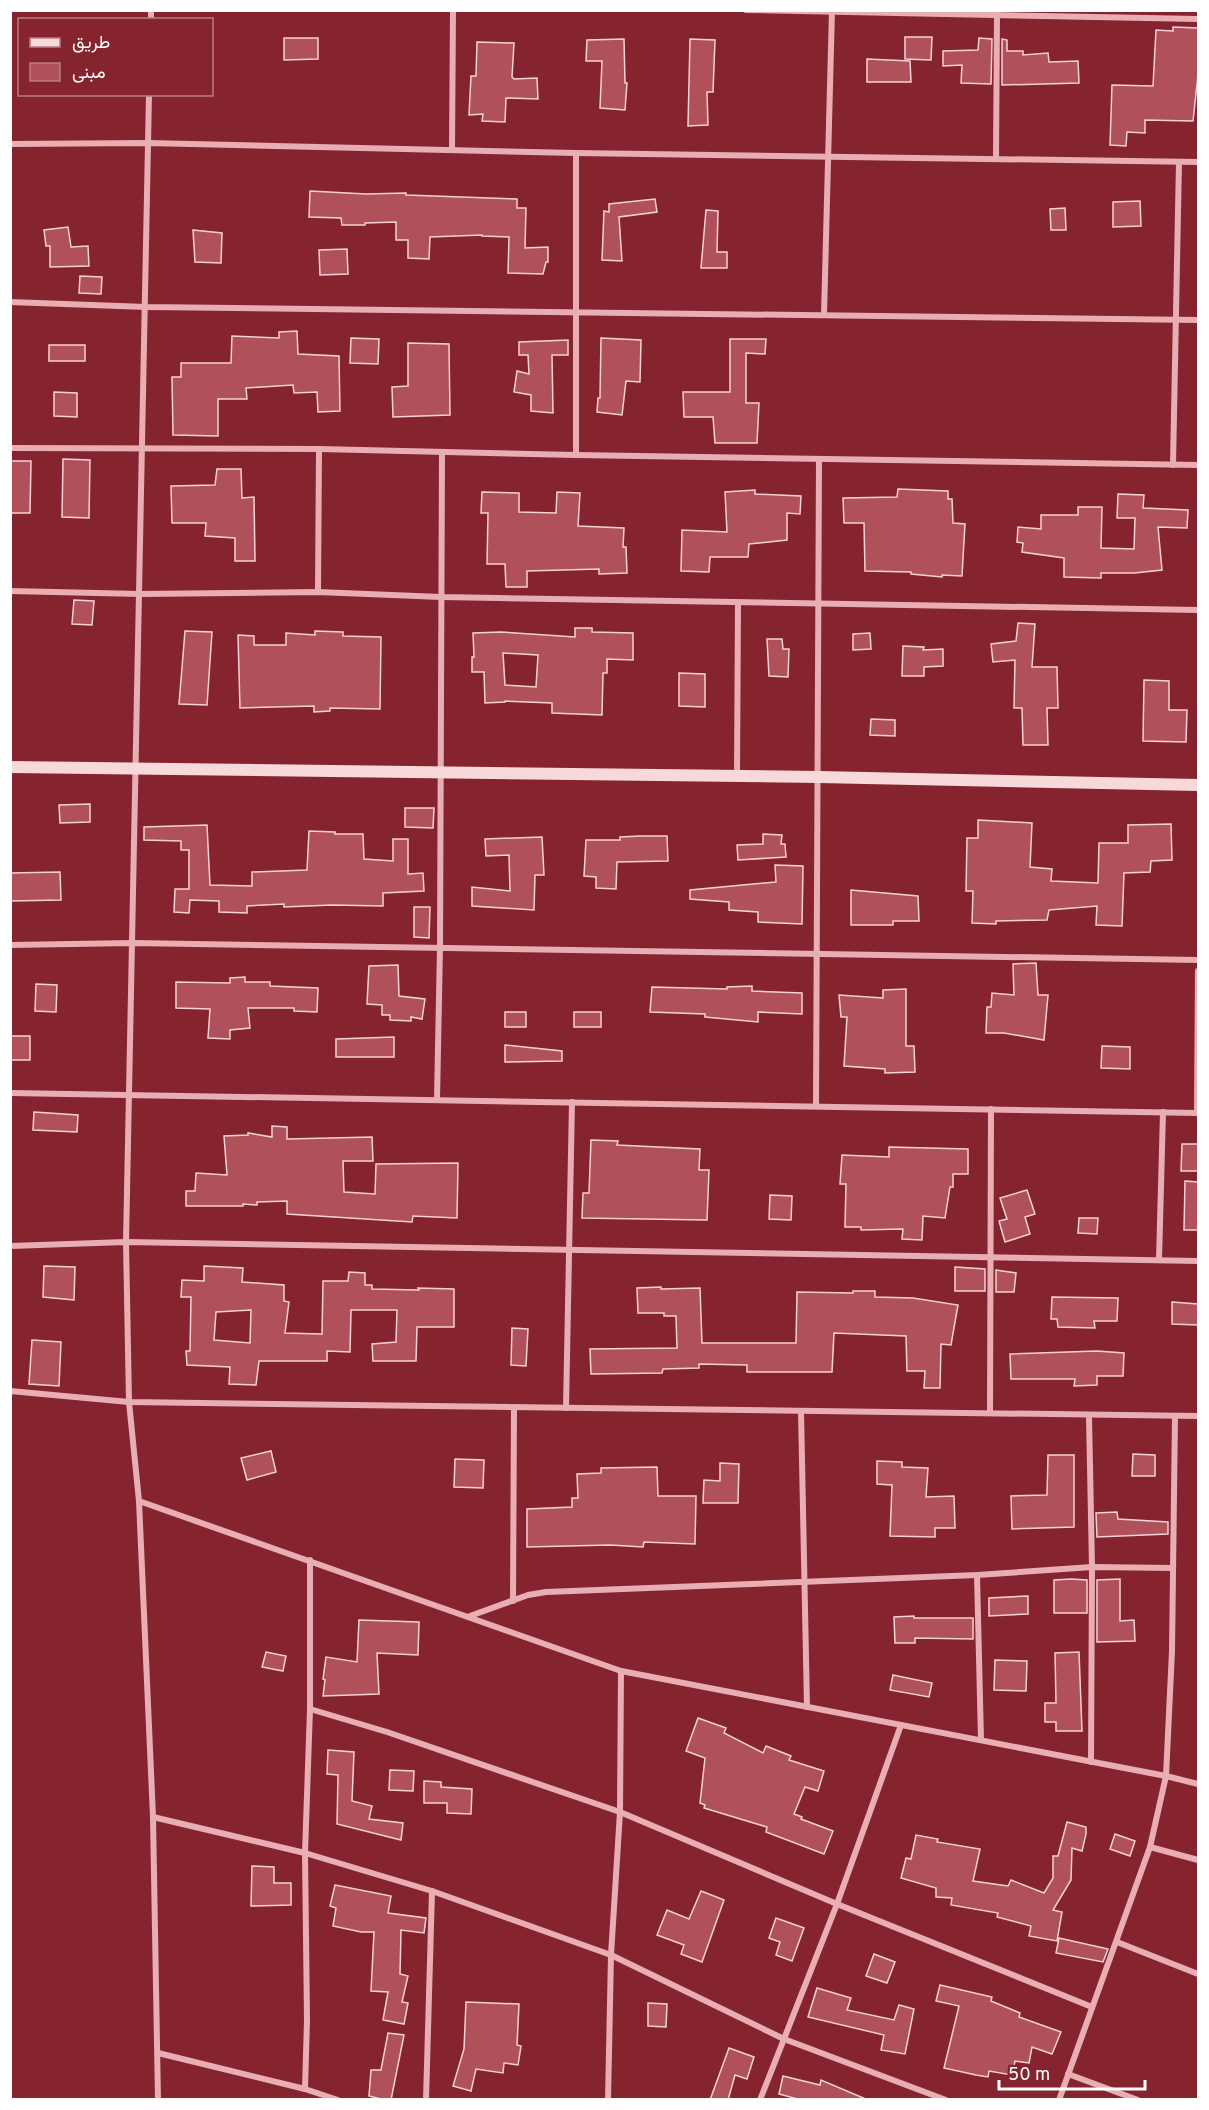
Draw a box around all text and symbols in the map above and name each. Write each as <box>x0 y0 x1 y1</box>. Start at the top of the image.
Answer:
legend <box>18 18 213 96</box>
text: طريق <box>72 32 110 55</box>
text: مبنى <box>72 62 106 85</box>
scale bar <box>999 2053 1144 2091</box>
text: 50 m <box>1008 2064 1050 2087</box>

